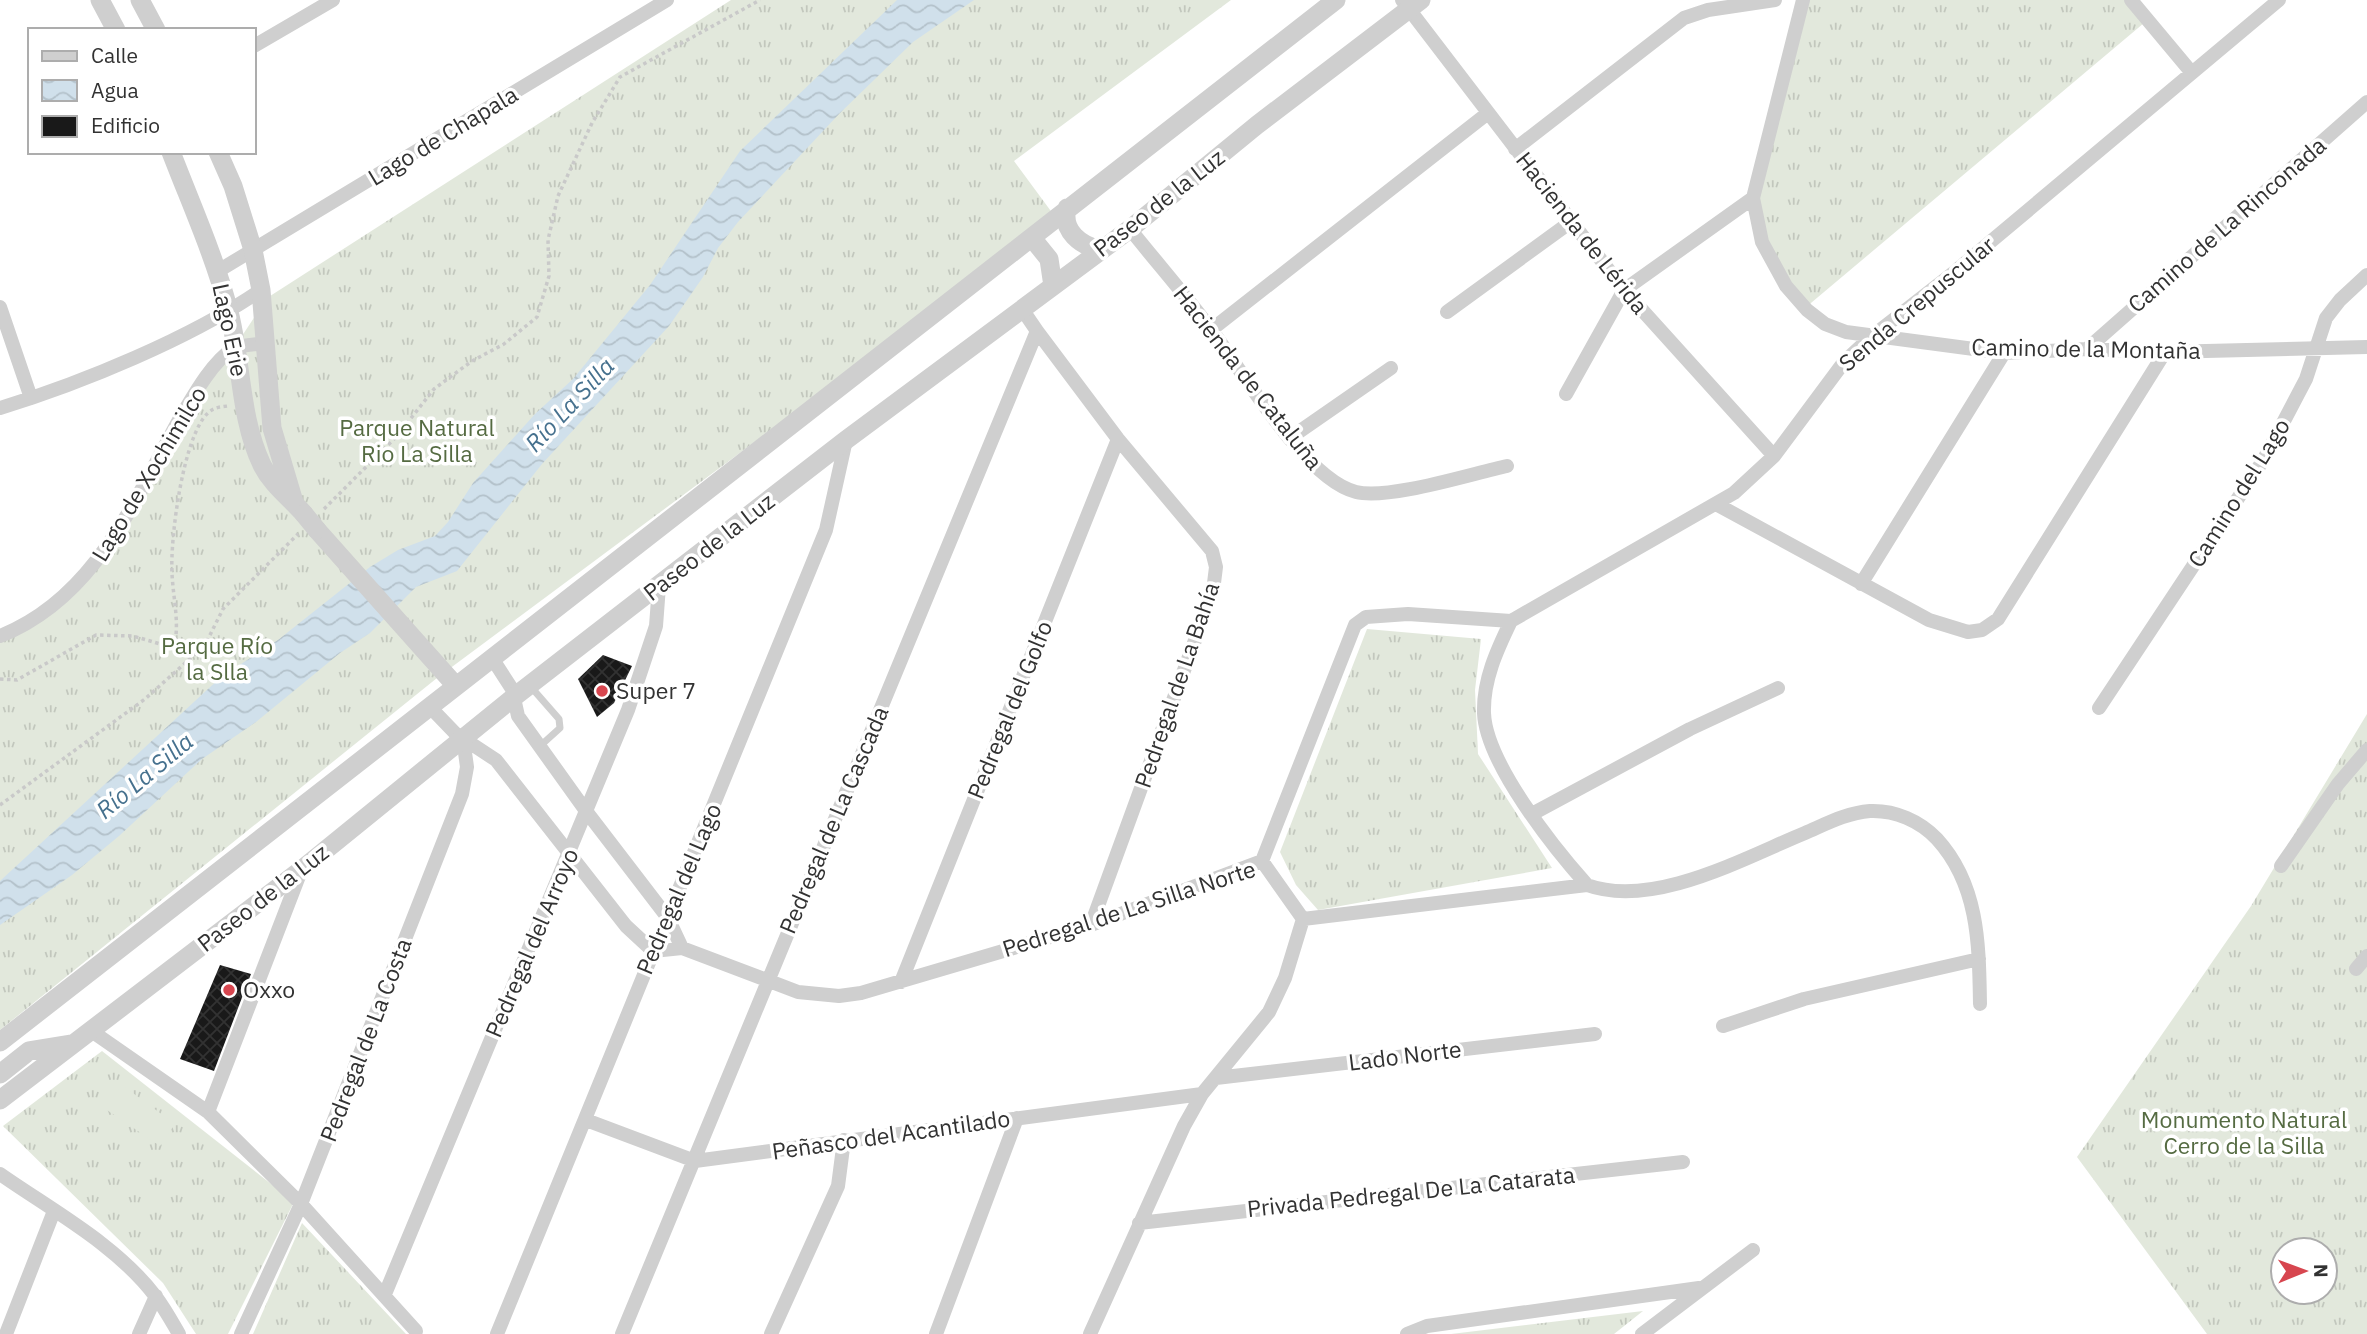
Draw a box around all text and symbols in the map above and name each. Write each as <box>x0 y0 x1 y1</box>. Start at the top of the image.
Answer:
legend <box>28 28 256 154</box>
text: Calle <box>91 41 138 69</box>
text: Agua <box>91 76 139 104</box>
street label: Lago de Chapala <box>362 79 523 192</box>
text: Edificio <box>91 111 160 139</box>
street label: Camino de La Rinconada <box>2121 130 2332 319</box>
street label: Paseo de la Luz <box>1087 142 1230 263</box>
street label: Hacienda de Lérida <box>1510 145 1655 320</box>
street label: Senda Crepuscular <box>1832 229 2001 377</box>
street label: Hacienda de Cataluña <box>1168 279 1330 476</box>
street label: Lago Erie <box>206 281 255 379</box>
street label: Camino de la Montaña <box>1971 331 2201 365</box>
water label: Río La Silla <box>517 350 621 458</box>
street label: Lago de Xochimilco <box>84 381 212 566</box>
park label: Parque Natural Rio La Silla <box>339 412 495 468</box>
street label: Camino del Lago <box>2180 412 2296 573</box>
street label: Paseo de la Luz <box>637 486 780 607</box>
street label: Pedregal de La Bahía <box>1127 578 1225 791</box>
street label: Pedregal del Golfo <box>960 616 1058 803</box>
park label: Parque Río la Slla <box>161 630 273 686</box>
place label: Super 7 <box>616 675 696 705</box>
marker: Super 7 <box>594 683 610 699</box>
street label: Pedregal de La Cascada <box>772 701 895 938</box>
water label: Río La Silla <box>89 725 200 825</box>
street label: Pedregal del Lago <box>629 799 728 979</box>
street label: Paseo de la Luz <box>191 837 334 958</box>
street label: Pedregal del Arroyo <box>478 843 584 1042</box>
street label: Pedregal de La Silla Norte <box>998 853 1259 963</box>
street label: Pedregal de La Costa <box>312 934 418 1146</box>
place label: Oxxo <box>243 974 295 1004</box>
marker: Oxxo <box>221 982 237 998</box>
street label: Lado Norte <box>1347 1033 1463 1077</box>
street label: Peñasco del Acantilado <box>770 1102 1012 1166</box>
park label: Monumento Natural Cerro de la Silla <box>2141 1104 2347 1160</box>
street label: Privada Pedregal De La Catarata <box>1246 1159 1576 1223</box>
north arrow <box>2269 1236 2339 1306</box>
text: N <box>2309 1264 2333 1278</box>

